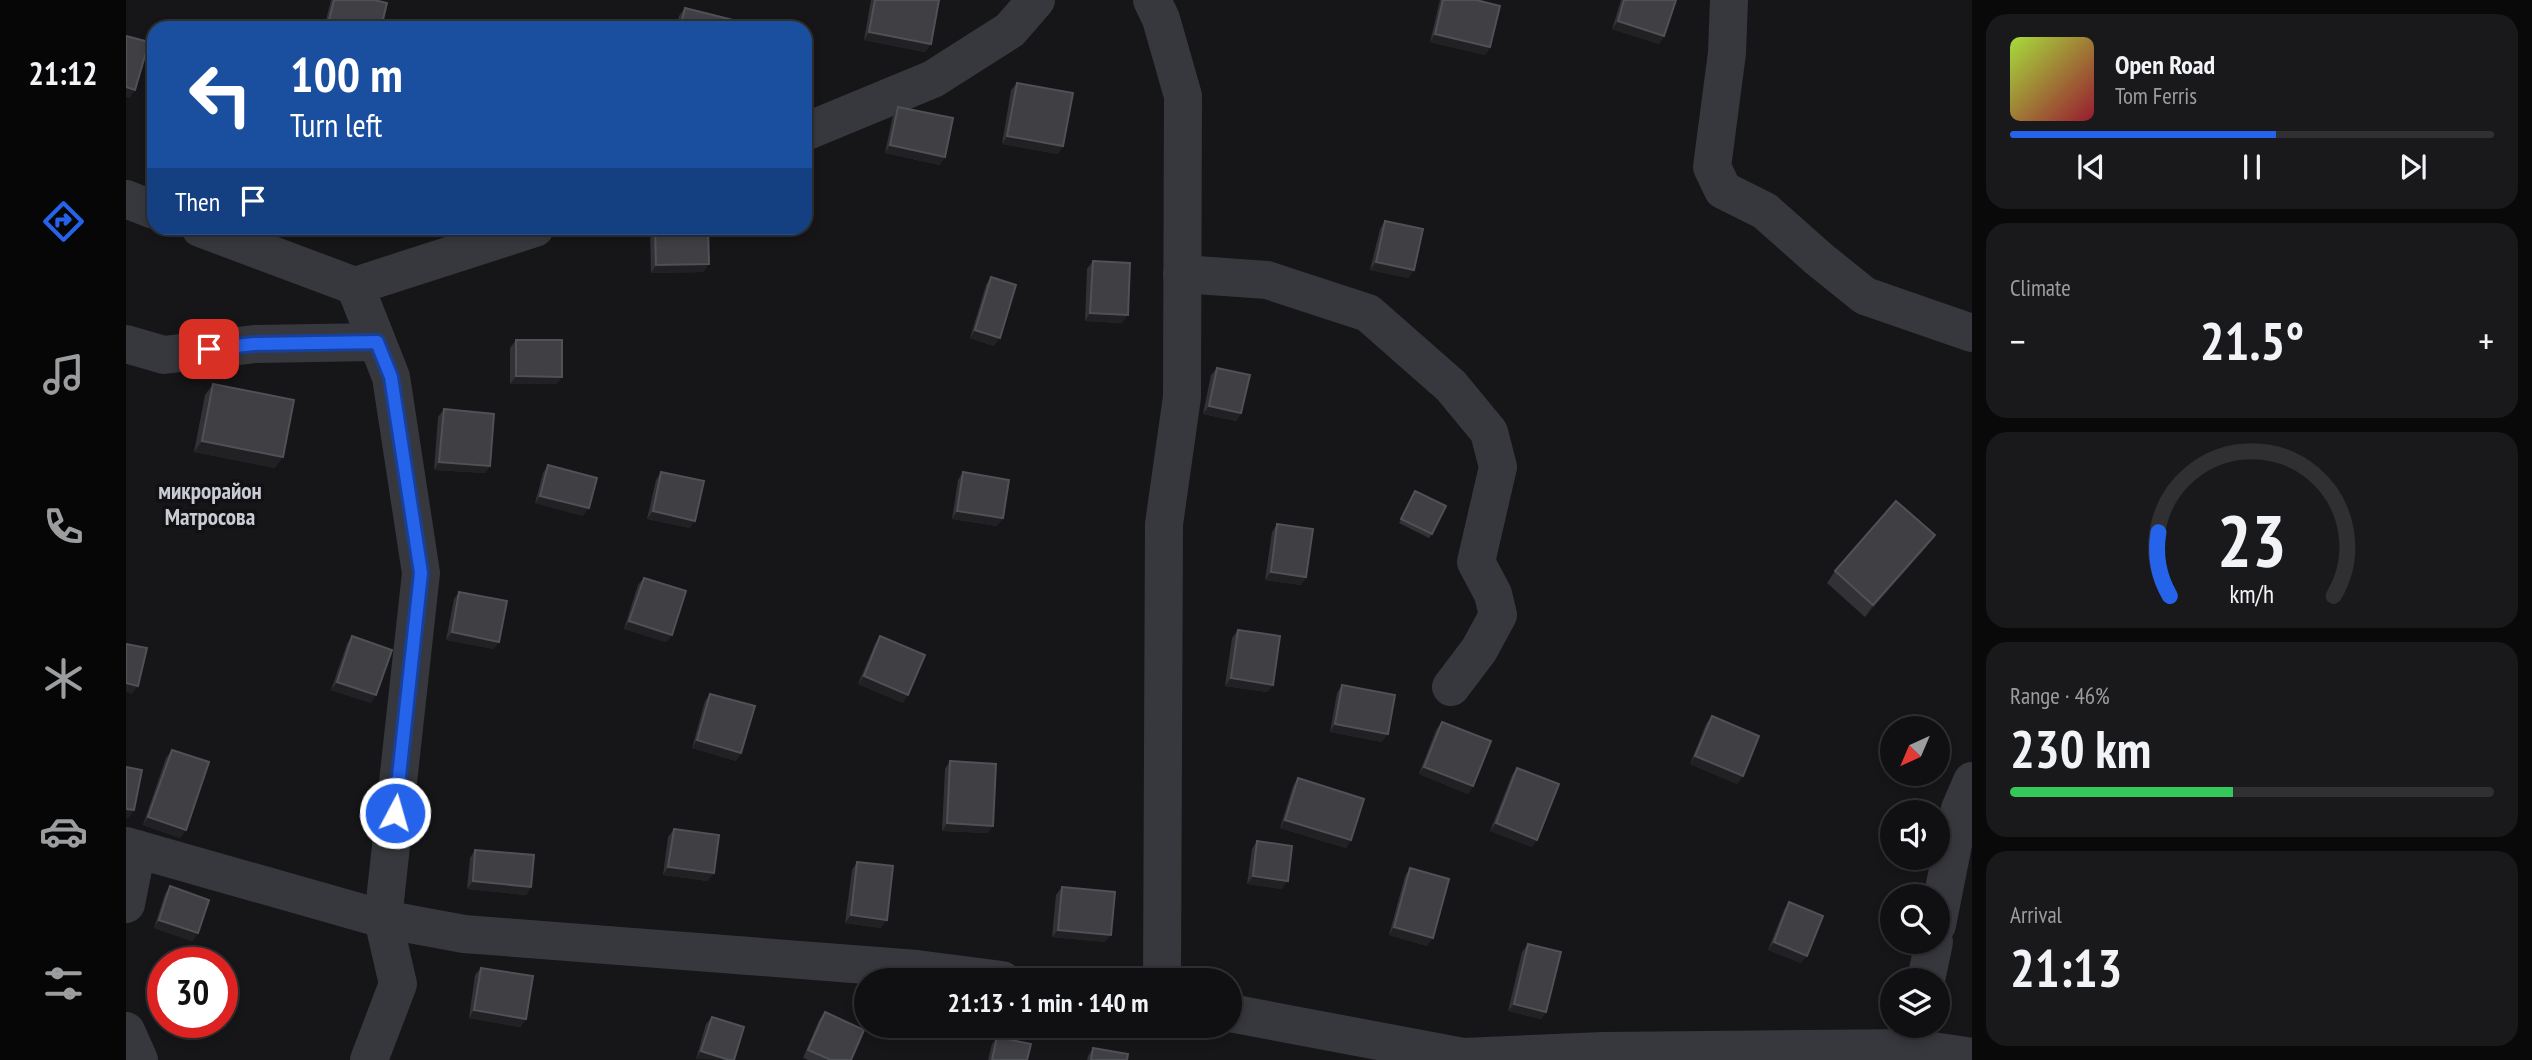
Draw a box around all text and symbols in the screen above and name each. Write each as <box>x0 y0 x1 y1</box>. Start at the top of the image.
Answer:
text: 100 m <box>290 42 403 106</box>
text: Open Road <box>2115 48 2215 81</box>
icon: left <box>175 49 266 140</box>
text: 21:12 <box>28 52 98 94</box>
text: Tom Ferris <box>2115 81 2197 110</box>
text: Turn left <box>290 104 382 146</box>
icon: previous <box>2072 148 2110 186</box>
icon: pause <box>2233 148 2271 186</box>
icon: next <box>2394 148 2432 186</box>
icon: arrive <box>234 182 272 220</box>
text: Then <box>175 185 220 218</box>
icon: directions <box>39 197 88 246</box>
text: Climate <box>2010 273 2071 302</box>
text: 21.5° <box>2200 307 2304 374</box>
text: − <box>2010 316 2026 365</box>
text: + <box>2478 316 2494 365</box>
pin <box>179 319 239 379</box>
icon: arrive <box>190 330 228 368</box>
icon: music <box>39 350 88 399</box>
district label: микрорайон Матросова <box>158 476 262 531</box>
text: 23 <box>2217 492 2287 586</box>
icon: phone <box>39 502 88 551</box>
text: km/h <box>2230 578 2274 610</box>
icon: climate <box>39 654 88 703</box>
text: Range · 46% <box>2010 681 2110 710</box>
text: 230 km <box>2010 715 2151 782</box>
north arrow <box>1880 716 1950 786</box>
map controls <box>1880 716 1950 1038</box>
position arrow <box>358 776 432 850</box>
button: sound <box>1880 800 1950 870</box>
icon: car <box>39 807 88 856</box>
button: search <box>1880 884 1950 954</box>
text: Arrival <box>2010 900 2062 929</box>
text: 21:13 <box>2010 934 2122 1001</box>
speed limit sign: 30 <box>147 947 238 1038</box>
icon: filters <box>39 959 88 1008</box>
button: layers <box>1880 968 1950 1038</box>
text: 21:13 · 1 min · 140 m <box>948 986 1148 1019</box>

